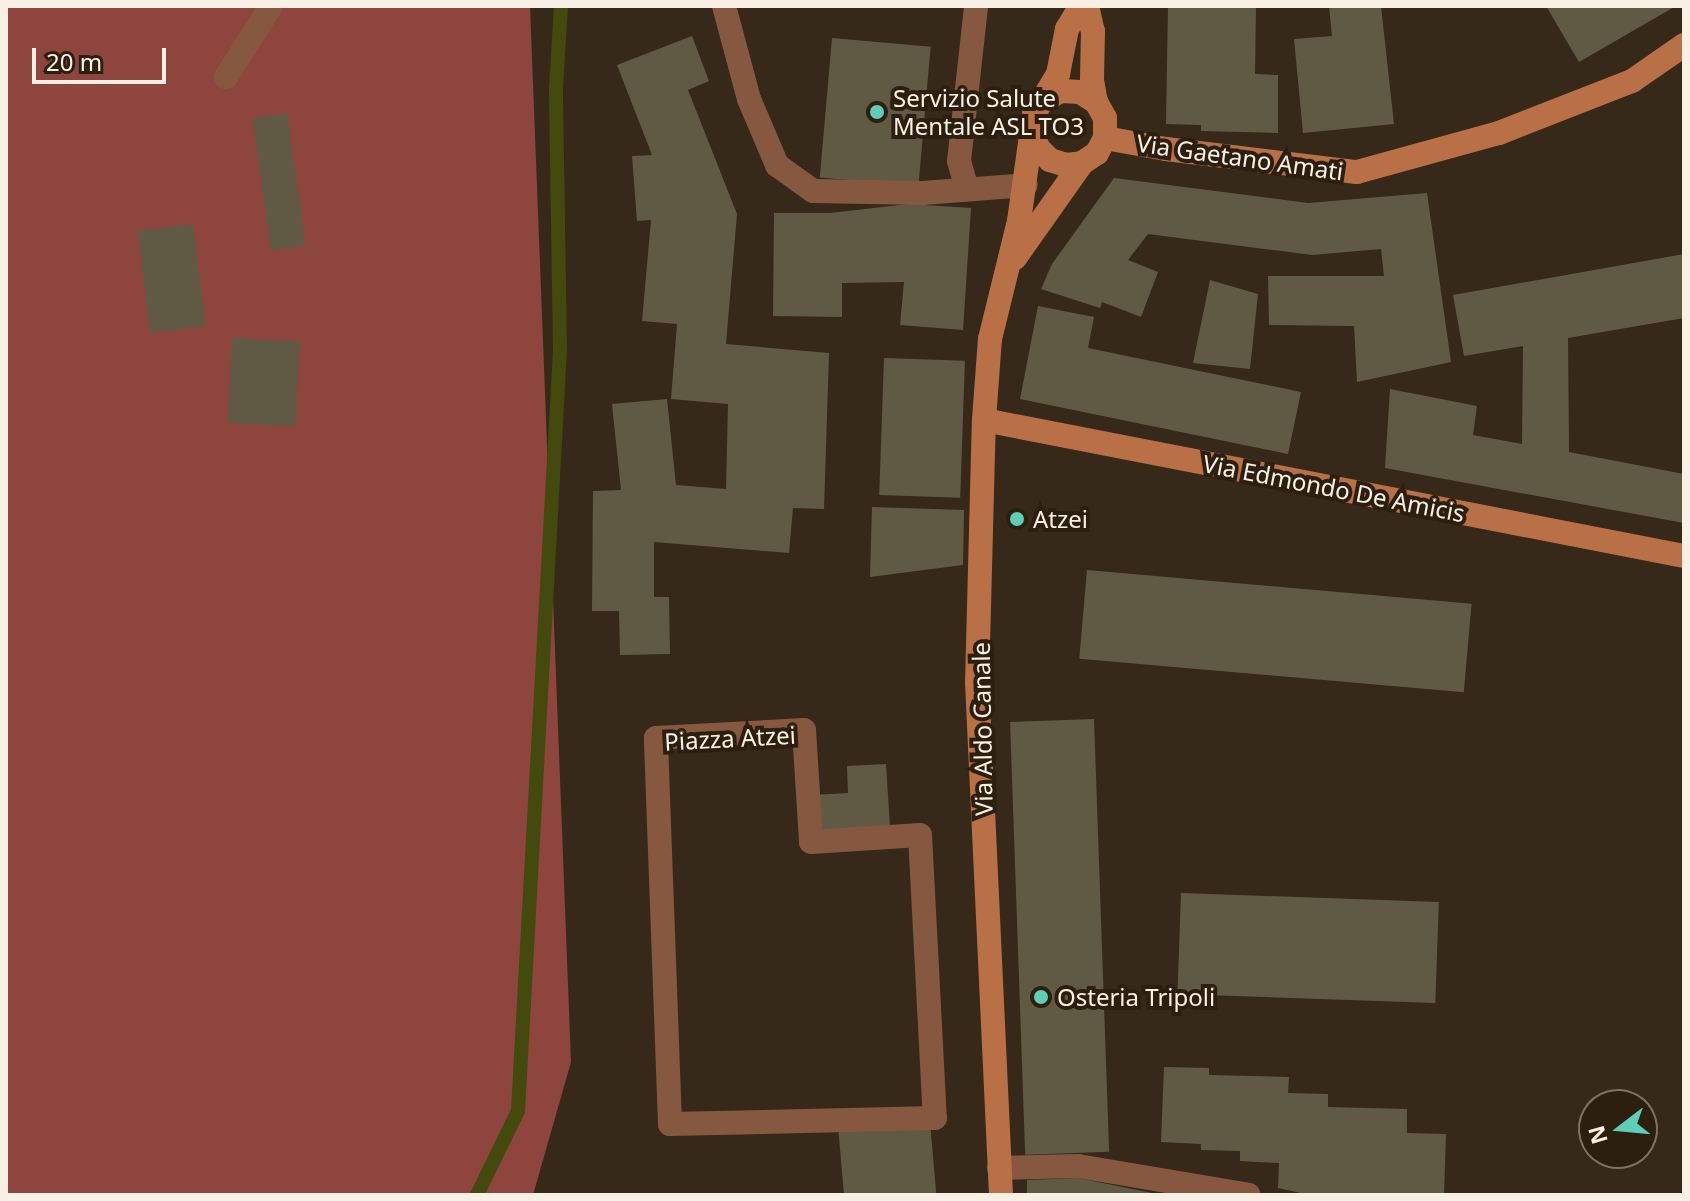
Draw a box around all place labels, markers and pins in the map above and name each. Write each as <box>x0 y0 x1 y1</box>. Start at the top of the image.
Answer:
place label: Servizio Salute Mentale ASL TO3 <box>893 84 1084 140</box>
marker: Servizio Salute Mentale ASL TO3 <box>868 103 886 121</box>
place label: Atzei <box>1033 505 1088 533</box>
marker: Atzei <box>1008 510 1026 528</box>
place label: Osteria Tripoli <box>1057 983 1215 1011</box>
marker: Osteria Tripoli <box>1032 988 1050 1006</box>

